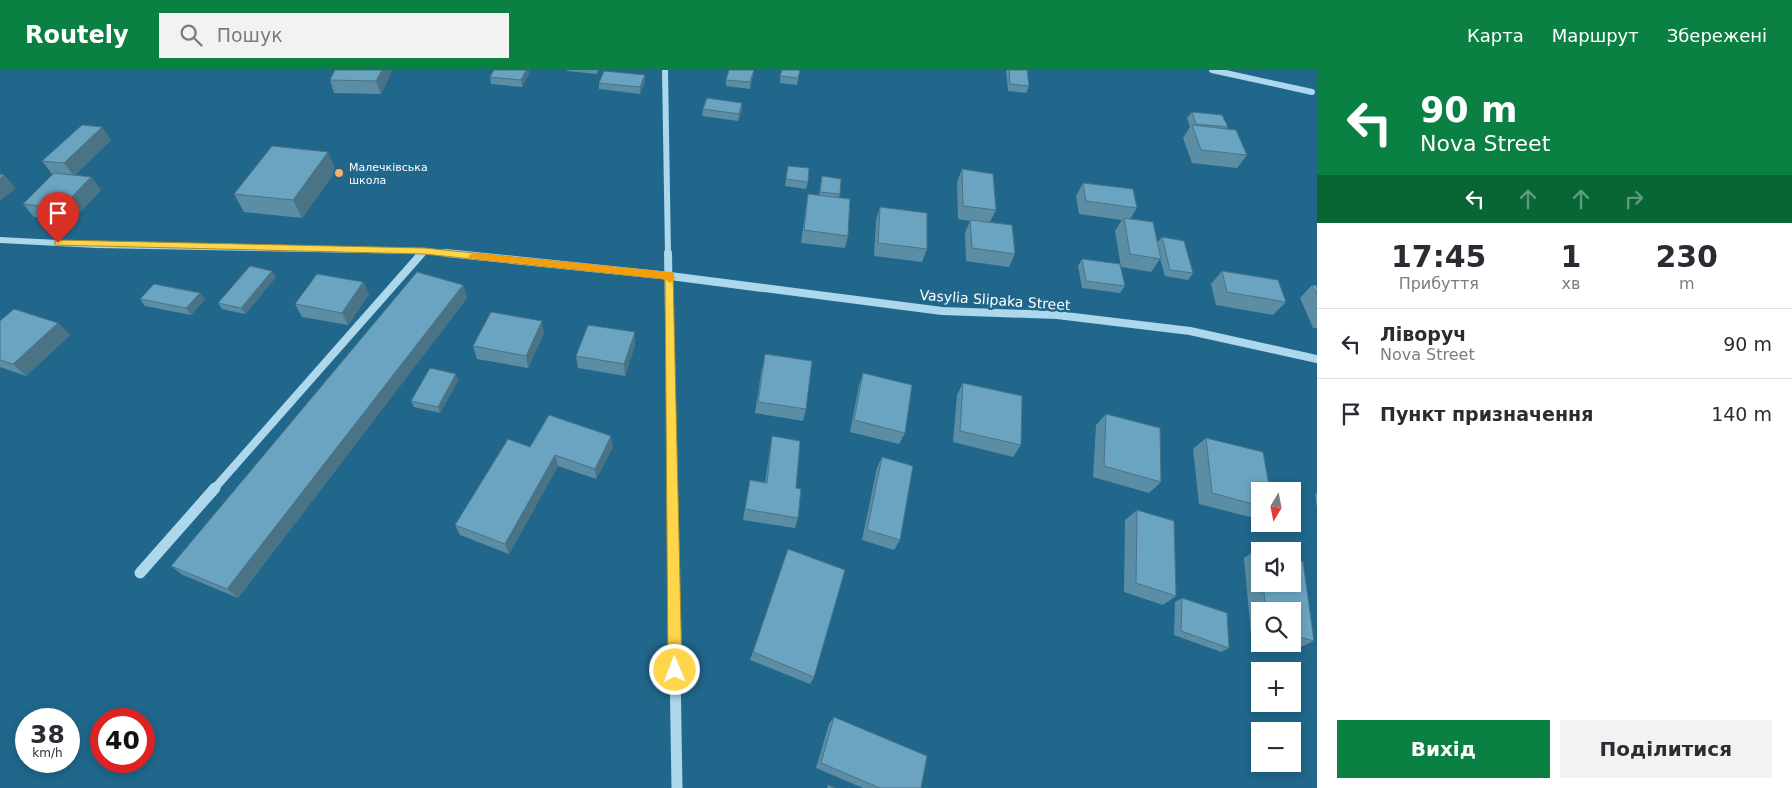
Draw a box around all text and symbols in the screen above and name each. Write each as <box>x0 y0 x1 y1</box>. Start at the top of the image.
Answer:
search box <box>159 13 509 58</box>
text: Routely <box>25 21 129 49</box>
icon: search <box>177 21 205 49</box>
text: Пошук <box>217 24 283 46</box>
text: Карта <box>1467 25 1524 46</box>
text: Маршрут <box>1552 25 1639 46</box>
text: Збережені <box>1667 25 1767 46</box>
icon: left <box>1337 90 1402 155</box>
text: 90 m <box>1420 90 1517 130</box>
text: Nova Street <box>1420 131 1550 156</box>
place label: Малечківська школа <box>349 161 428 187</box>
marker: Малечківська школа <box>333 167 345 179</box>
icon: left <box>1461 185 1489 213</box>
icon: ahead <box>1514 185 1542 213</box>
icon: ahead <box>1567 185 1595 213</box>
icon: right <box>1620 185 1648 213</box>
pin <box>37 192 79 243</box>
icon: arrive <box>44 199 72 227</box>
text: 17:45 <box>1391 239 1487 274</box>
text: 1 <box>1561 239 1581 274</box>
text: 230 <box>1655 239 1718 274</box>
text: Прибуття <box>1399 274 1479 293</box>
text: хв <box>1561 274 1580 293</box>
text: m <box>1679 274 1694 293</box>
street label: Vasylia Slipaka Street <box>919 287 1071 313</box>
text: Ліворуч <box>1380 323 1466 345</box>
icon: left <box>1337 330 1365 358</box>
text: 90 m <box>1723 333 1772 355</box>
text: Nova Street <box>1380 345 1475 364</box>
icon: arrive <box>1337 400 1365 428</box>
text: Пункт призначення <box>1380 403 1593 425</box>
text: 140 m <box>1711 403 1772 425</box>
north arrow <box>1251 482 1301 532</box>
map controls <box>1251 482 1301 772</box>
button: sound <box>1251 542 1301 592</box>
button: search <box>1251 602 1301 652</box>
position arrow <box>648 643 700 695</box>
button: + <box>1251 662 1301 712</box>
speed limit sign: 40 <box>90 708 155 773</box>
text: 38 <box>30 720 65 749</box>
button: Вихід <box>1337 720 1550 778</box>
button: Поділитися <box>1560 720 1772 778</box>
button: − <box>1251 722 1301 772</box>
text: km/h <box>32 746 63 760</box>

